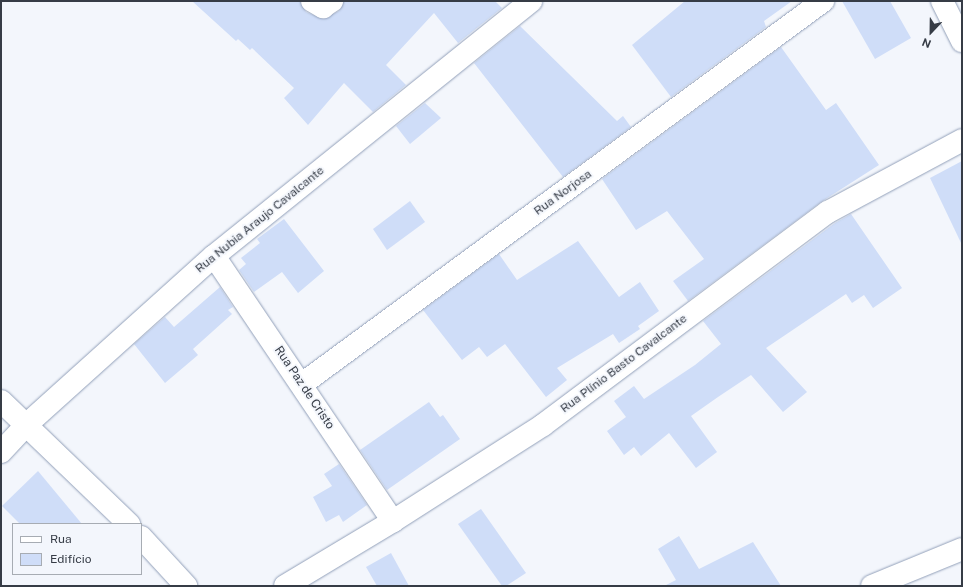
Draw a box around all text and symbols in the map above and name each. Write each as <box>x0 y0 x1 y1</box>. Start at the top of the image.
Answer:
north arrow <box>911 12 951 52</box>
text: N <box>920 36 933 50</box>
street label: Rua Nubia Araujo Cavalcante <box>193 164 327 276</box>
street label: Rua Norjosa <box>531 167 595 219</box>
street label: Rua Plínio Basto Cavalcante <box>558 312 690 416</box>
street label: Rua Paz de Cristo <box>271 344 337 432</box>
legend <box>12 523 142 575</box>
text: Rua <box>50 532 72 546</box>
text: Edifício <box>50 552 91 566</box>

